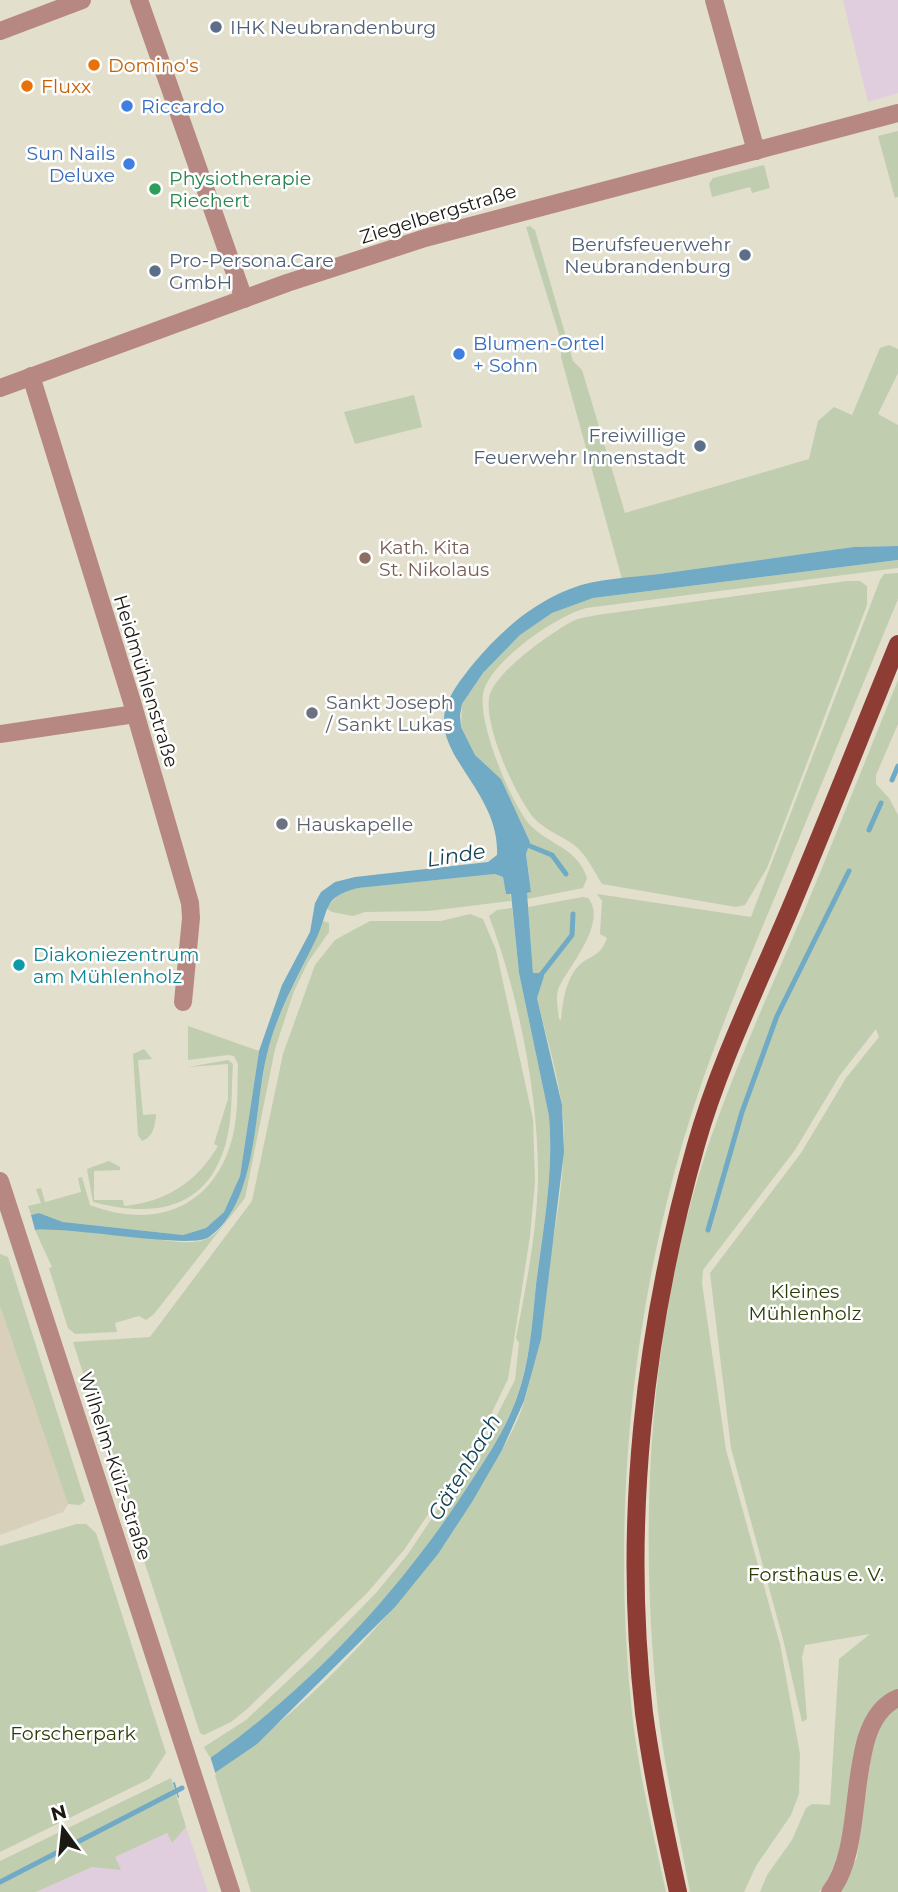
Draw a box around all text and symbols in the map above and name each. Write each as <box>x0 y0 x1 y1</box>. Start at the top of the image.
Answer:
place label: IHK Neubrandenburg <box>230 16 436 39</box>
marker: IHK Neubrandenburg <box>208 19 224 35</box>
place label: Domino's <box>108 54 198 77</box>
marker: Domino's <box>86 57 102 73</box>
place label: Fluxx <box>41 75 91 98</box>
marker: Fluxx <box>19 78 35 94</box>
place label: Riccardo <box>141 95 225 118</box>
marker: Riccardo <box>119 98 135 114</box>
place label: Sun Nails Deluxe <box>27 142 115 187</box>
marker: Sun Nails Deluxe <box>121 156 137 172</box>
place label: Physiotherapie Riechert <box>169 167 311 212</box>
street label: Ziegelbergstraße <box>357 179 519 249</box>
marker: Physiotherapie Riechert <box>147 181 163 197</box>
place label: Berufsfeuerwehr Neubrandenburg <box>564 233 731 278</box>
marker: Berufsfeuerwehr Neubrandenburg <box>737 247 753 263</box>
place label: Pro-Persona.Care GmbH <box>169 249 334 294</box>
marker: Pro-Persona.Care GmbH <box>147 263 163 279</box>
place label: Blumen-Ortel + Sohn <box>473 332 605 377</box>
marker: Blumen-Ortel + Sohn <box>451 346 467 362</box>
place label: Freiwillige Feuerwehr Innenstadt <box>473 424 686 469</box>
marker: Freiwillige Feuerwehr Innenstadt <box>692 438 708 454</box>
place label: Kath. Kita St. Nikolaus <box>379 536 489 581</box>
marker: Kath. Kita St. Nikolaus <box>357 550 373 566</box>
street label: Heidmühlenstraße <box>109 592 183 770</box>
place label: Sankt Joseph / Sankt Lukas <box>325 691 454 736</box>
marker: Sankt Joseph / Sankt Lukas <box>304 705 320 721</box>
place label: Hauskapelle <box>296 813 413 836</box>
marker: Hauskapelle <box>274 816 290 832</box>
water label: Linde <box>425 838 487 872</box>
place label: Diakoniezentrum am Mühlenholz <box>33 943 199 988</box>
marker: Diakoniezentrum am Mühlenholz <box>11 957 27 973</box>
park label: Kleines Mühlenholz <box>749 1280 861 1325</box>
street label: Wilhelm-Külz-Straße <box>74 1369 156 1563</box>
water label: Gätenbach <box>422 1409 506 1525</box>
park label: Forsthaus e. V. <box>748 1563 884 1586</box>
park label: Forscherpark <box>10 1722 136 1745</box>
north arrow <box>28 1794 98 1864</box>
text: N <box>48 1800 69 1826</box>

